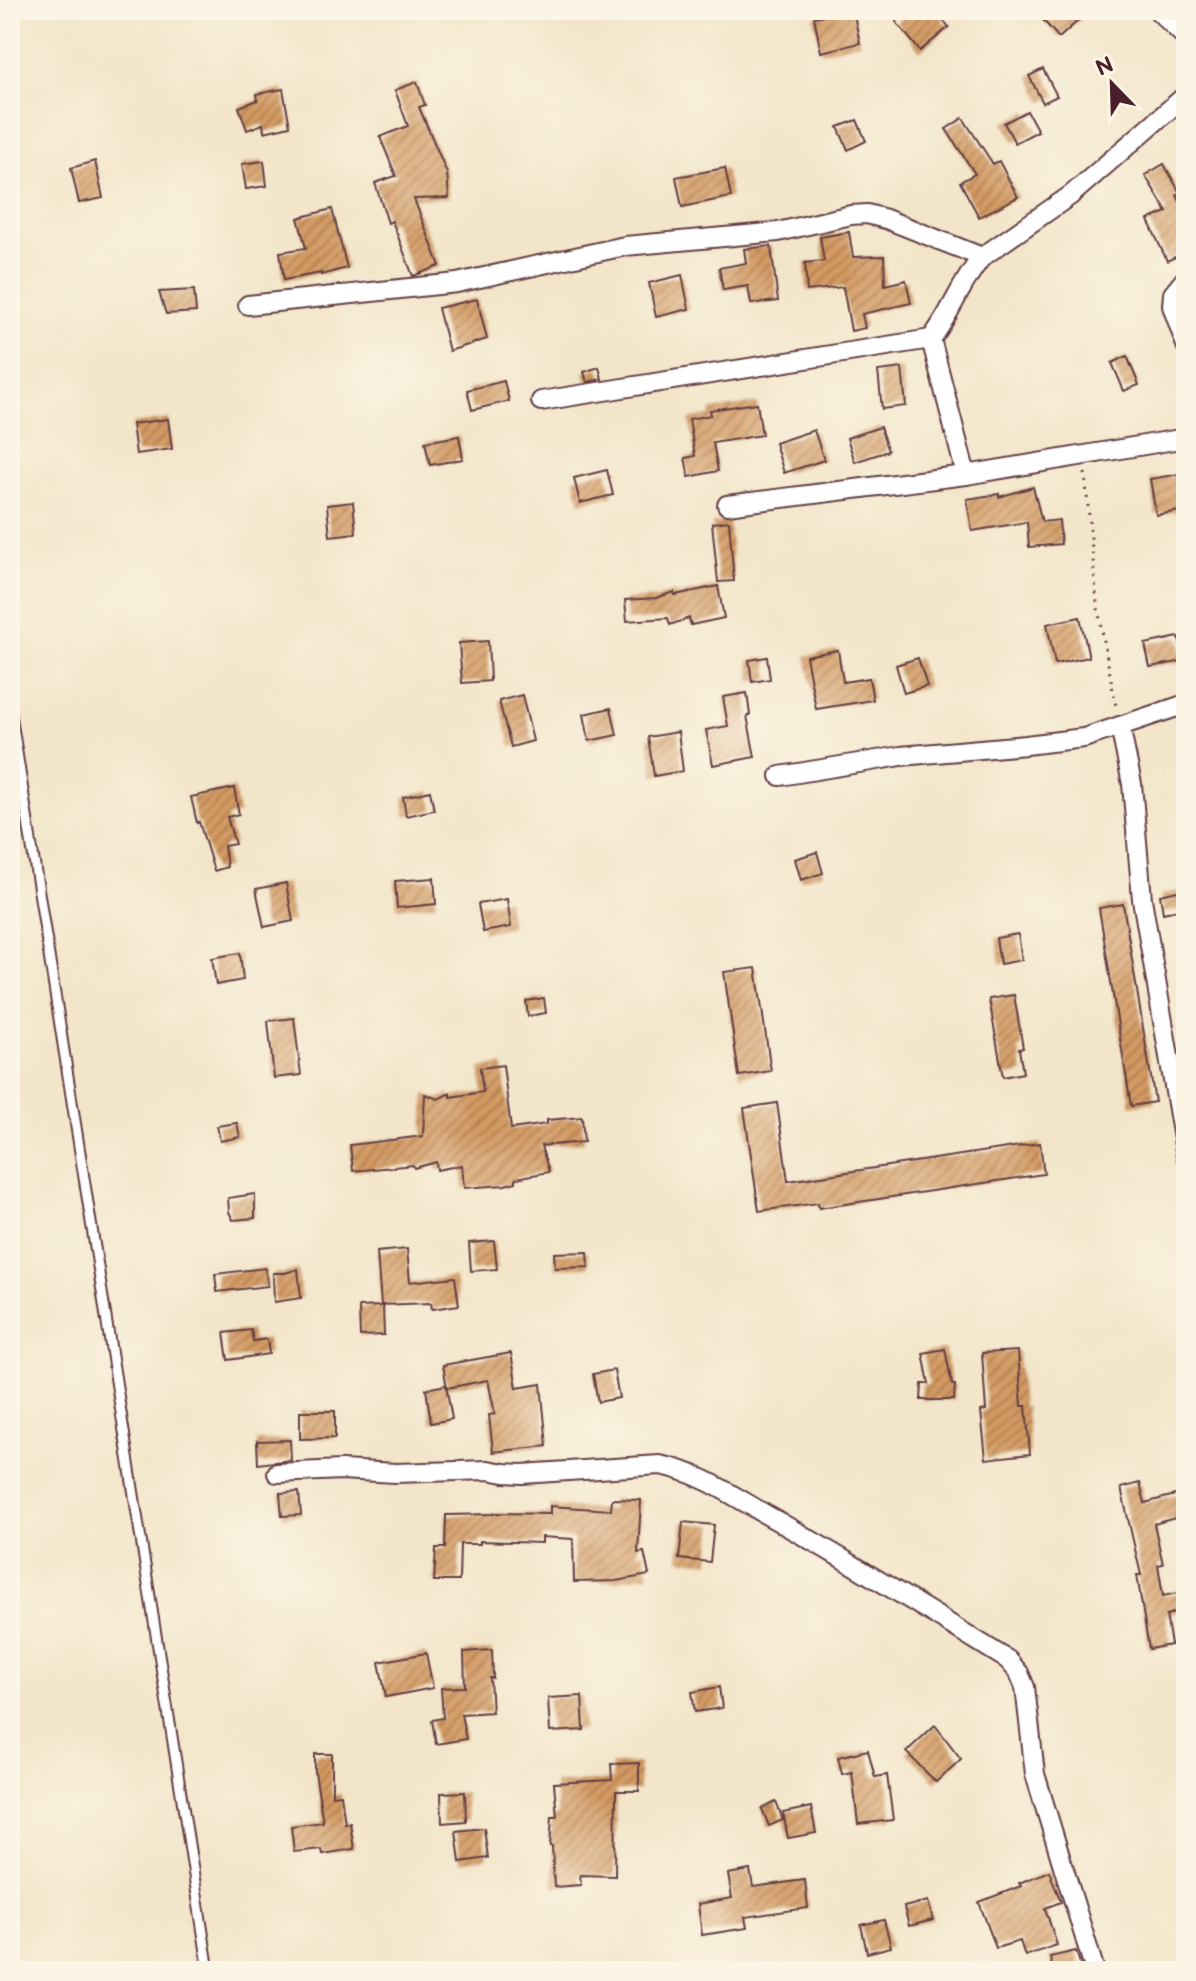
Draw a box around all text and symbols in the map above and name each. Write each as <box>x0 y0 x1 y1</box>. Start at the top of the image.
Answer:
north arrow <box>1072 44 1152 124</box>
text: N <box>1092 51 1118 83</box>

